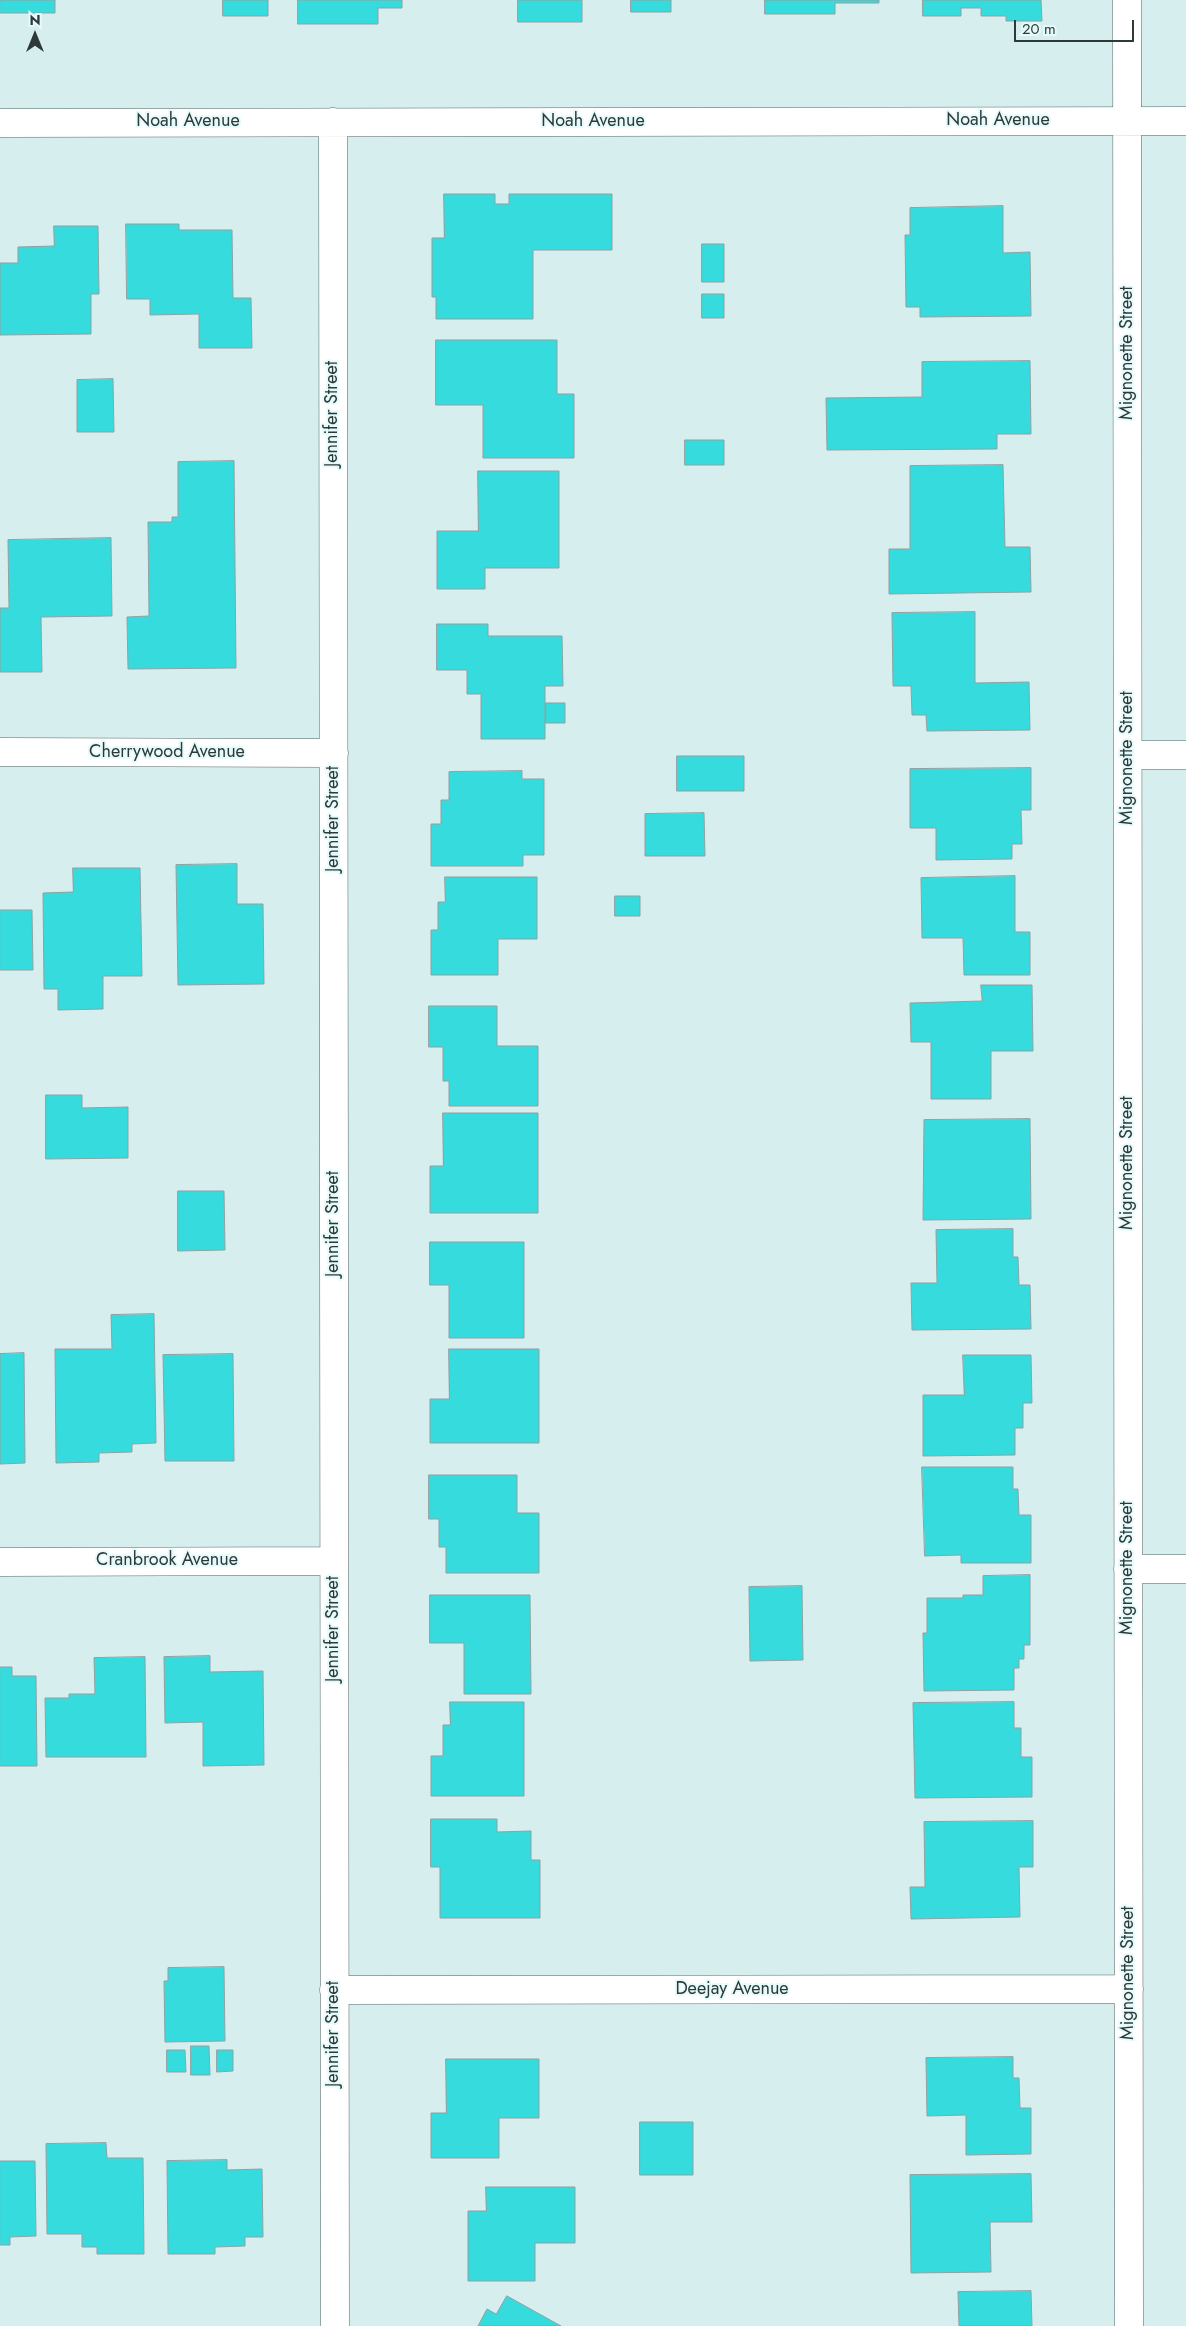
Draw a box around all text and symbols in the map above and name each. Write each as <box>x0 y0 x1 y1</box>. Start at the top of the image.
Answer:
north arrow <box>10 10 60 60</box>
text: N <box>29 10 41 30</box>
scale bar <box>1016 10 1136 42</box>
text: 20 m <box>1022 18 1056 40</box>
street label: Noah Avenue <box>946 110 1050 132</box>
street label: Noah Avenue <box>136 111 240 133</box>
street label: Noah Avenue <box>541 111 645 133</box>
street label: Mignonette Street <box>1117 286 1139 420</box>
street label: Jennifer Street <box>322 361 344 467</box>
street label: Mignonette Street <box>1117 691 1139 825</box>
street label: Cherrywood Avenue <box>89 742 245 764</box>
street label: Jennifer Street <box>323 766 345 872</box>
street label: Mignonette Street <box>1117 1096 1139 1230</box>
street label: Jennifer Street <box>323 1171 345 1277</box>
street label: Mignonette Street <box>1117 1501 1139 1635</box>
street label: Cranbrook Avenue <box>96 1550 238 1572</box>
street label: Jennifer Street <box>323 1576 345 1682</box>
street label: Mignonette Street <box>1118 1906 1140 2040</box>
street label: Deejay Avenue <box>675 1979 789 2001</box>
street label: Jennifer Street <box>323 1981 345 2087</box>

